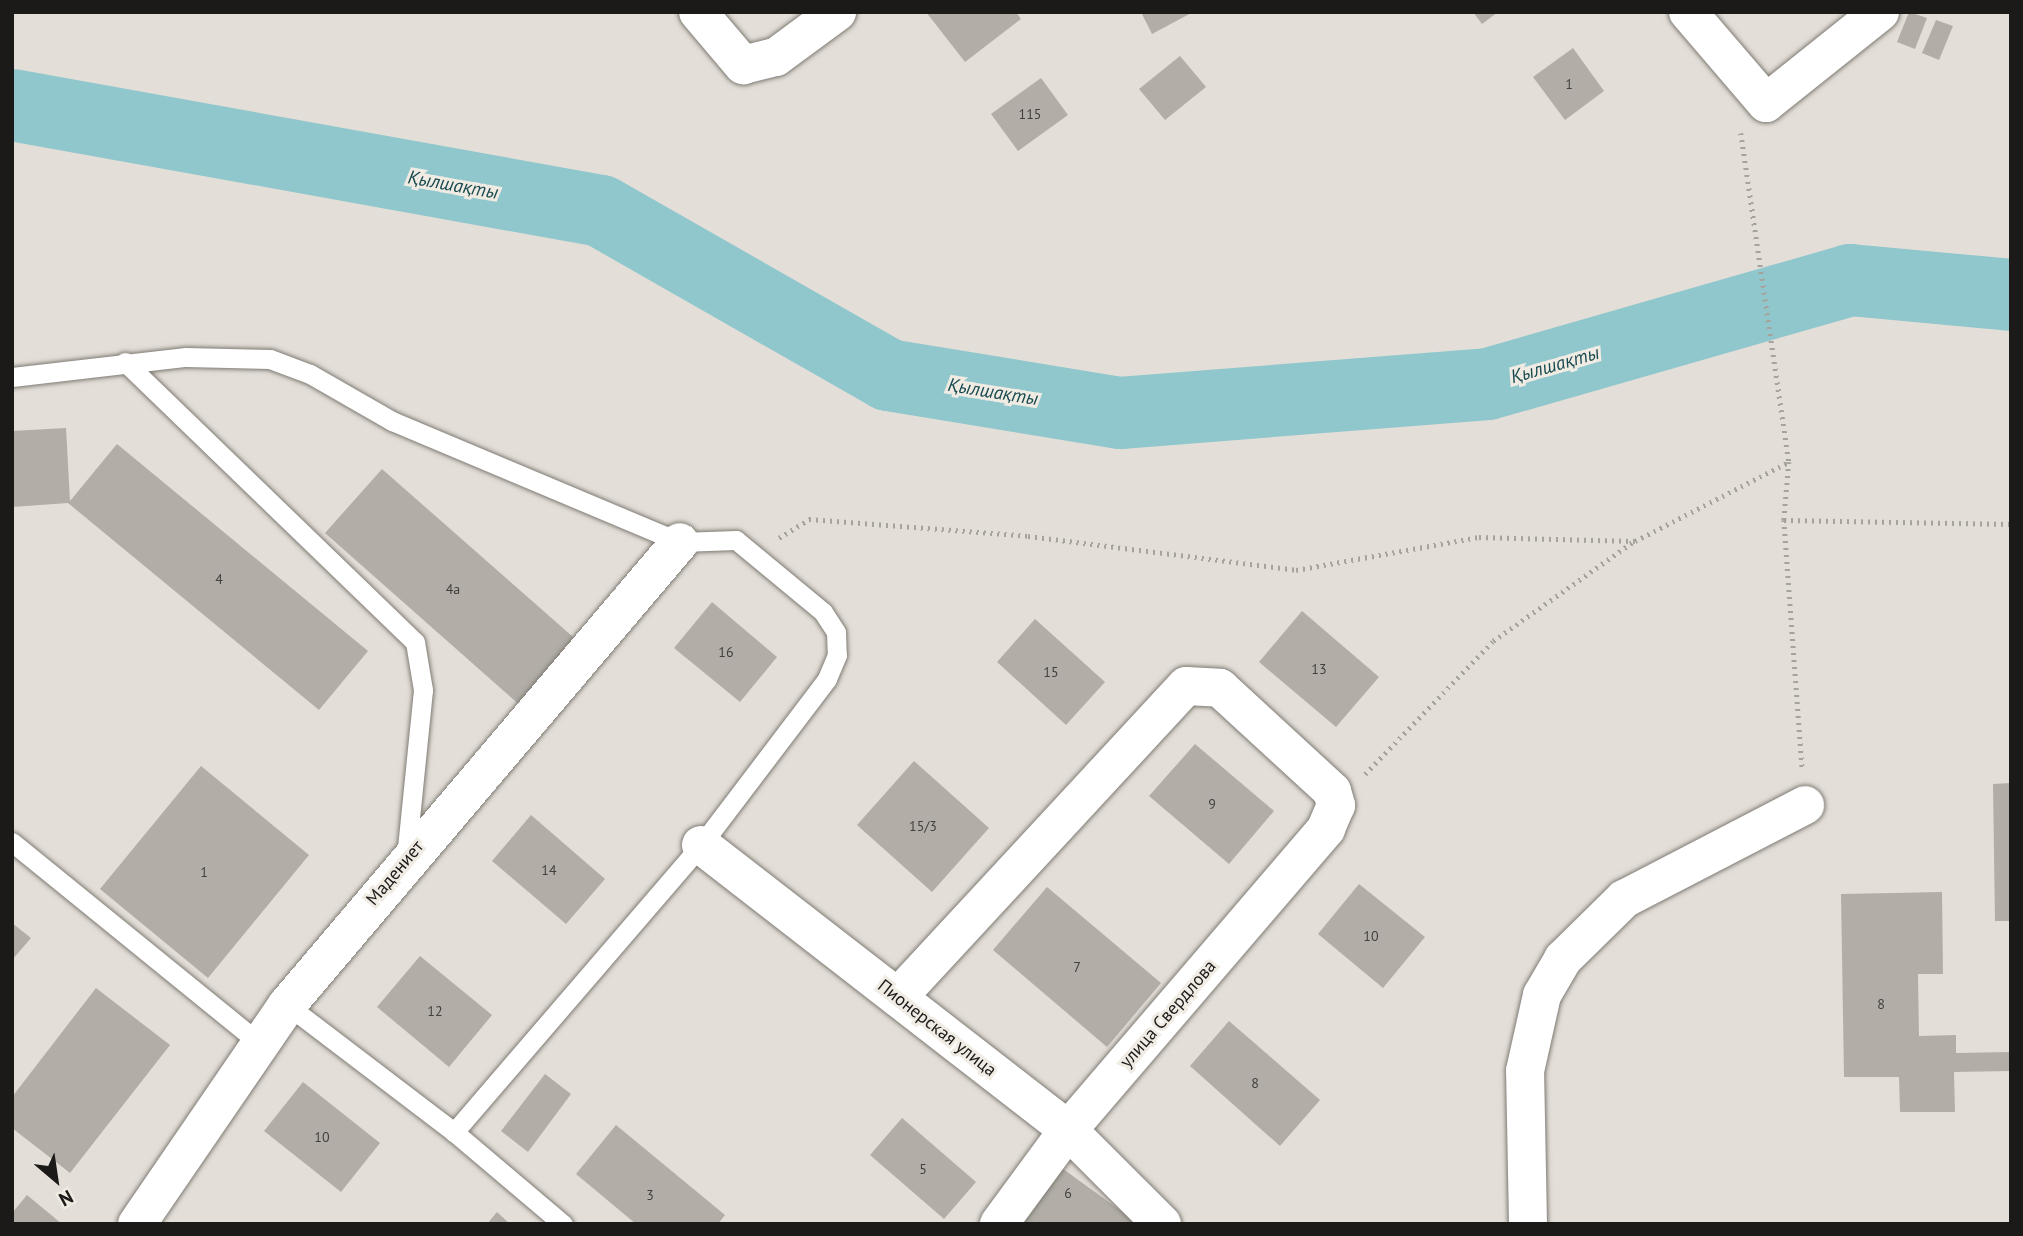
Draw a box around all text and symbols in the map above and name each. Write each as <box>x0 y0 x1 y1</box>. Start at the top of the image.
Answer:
house number: 1 <box>1565 76 1573 92</box>
house number: 115 <box>1019 106 1041 122</box>
water label: Қылшақты <box>406 166 500 204</box>
water label: Қылшақты <box>1508 341 1602 389</box>
water label: Қылшақты <box>946 374 1040 410</box>
house number: 4 <box>215 571 223 587</box>
house number: 4а <box>446 581 460 597</box>
house number: 16 <box>718 644 734 660</box>
house number: 13 <box>1311 661 1327 677</box>
house number: 15 <box>1043 664 1059 680</box>
house number: 9 <box>1208 796 1216 812</box>
house number: 15/3 <box>909 818 937 834</box>
street label: Мадениет <box>362 836 428 910</box>
house number: 14 <box>541 862 557 878</box>
house number: 1 <box>200 864 208 880</box>
house number: 10 <box>1363 928 1379 944</box>
street label: улица Свердлова <box>1115 956 1221 1072</box>
house number: 7 <box>1073 959 1081 975</box>
street label: Пионерская улица <box>873 975 1001 1081</box>
house number: 8 <box>1877 996 1885 1012</box>
house number: 12 <box>427 1003 443 1019</box>
house number: 8 <box>1251 1075 1259 1091</box>
house number: 10 <box>314 1129 330 1145</box>
north arrow <box>21 1145 91 1215</box>
house number: 5 <box>919 1161 927 1177</box>
text: N <box>55 1185 77 1212</box>
house number: 6 <box>1064 1185 1072 1201</box>
house number: 3 <box>646 1187 654 1203</box>

